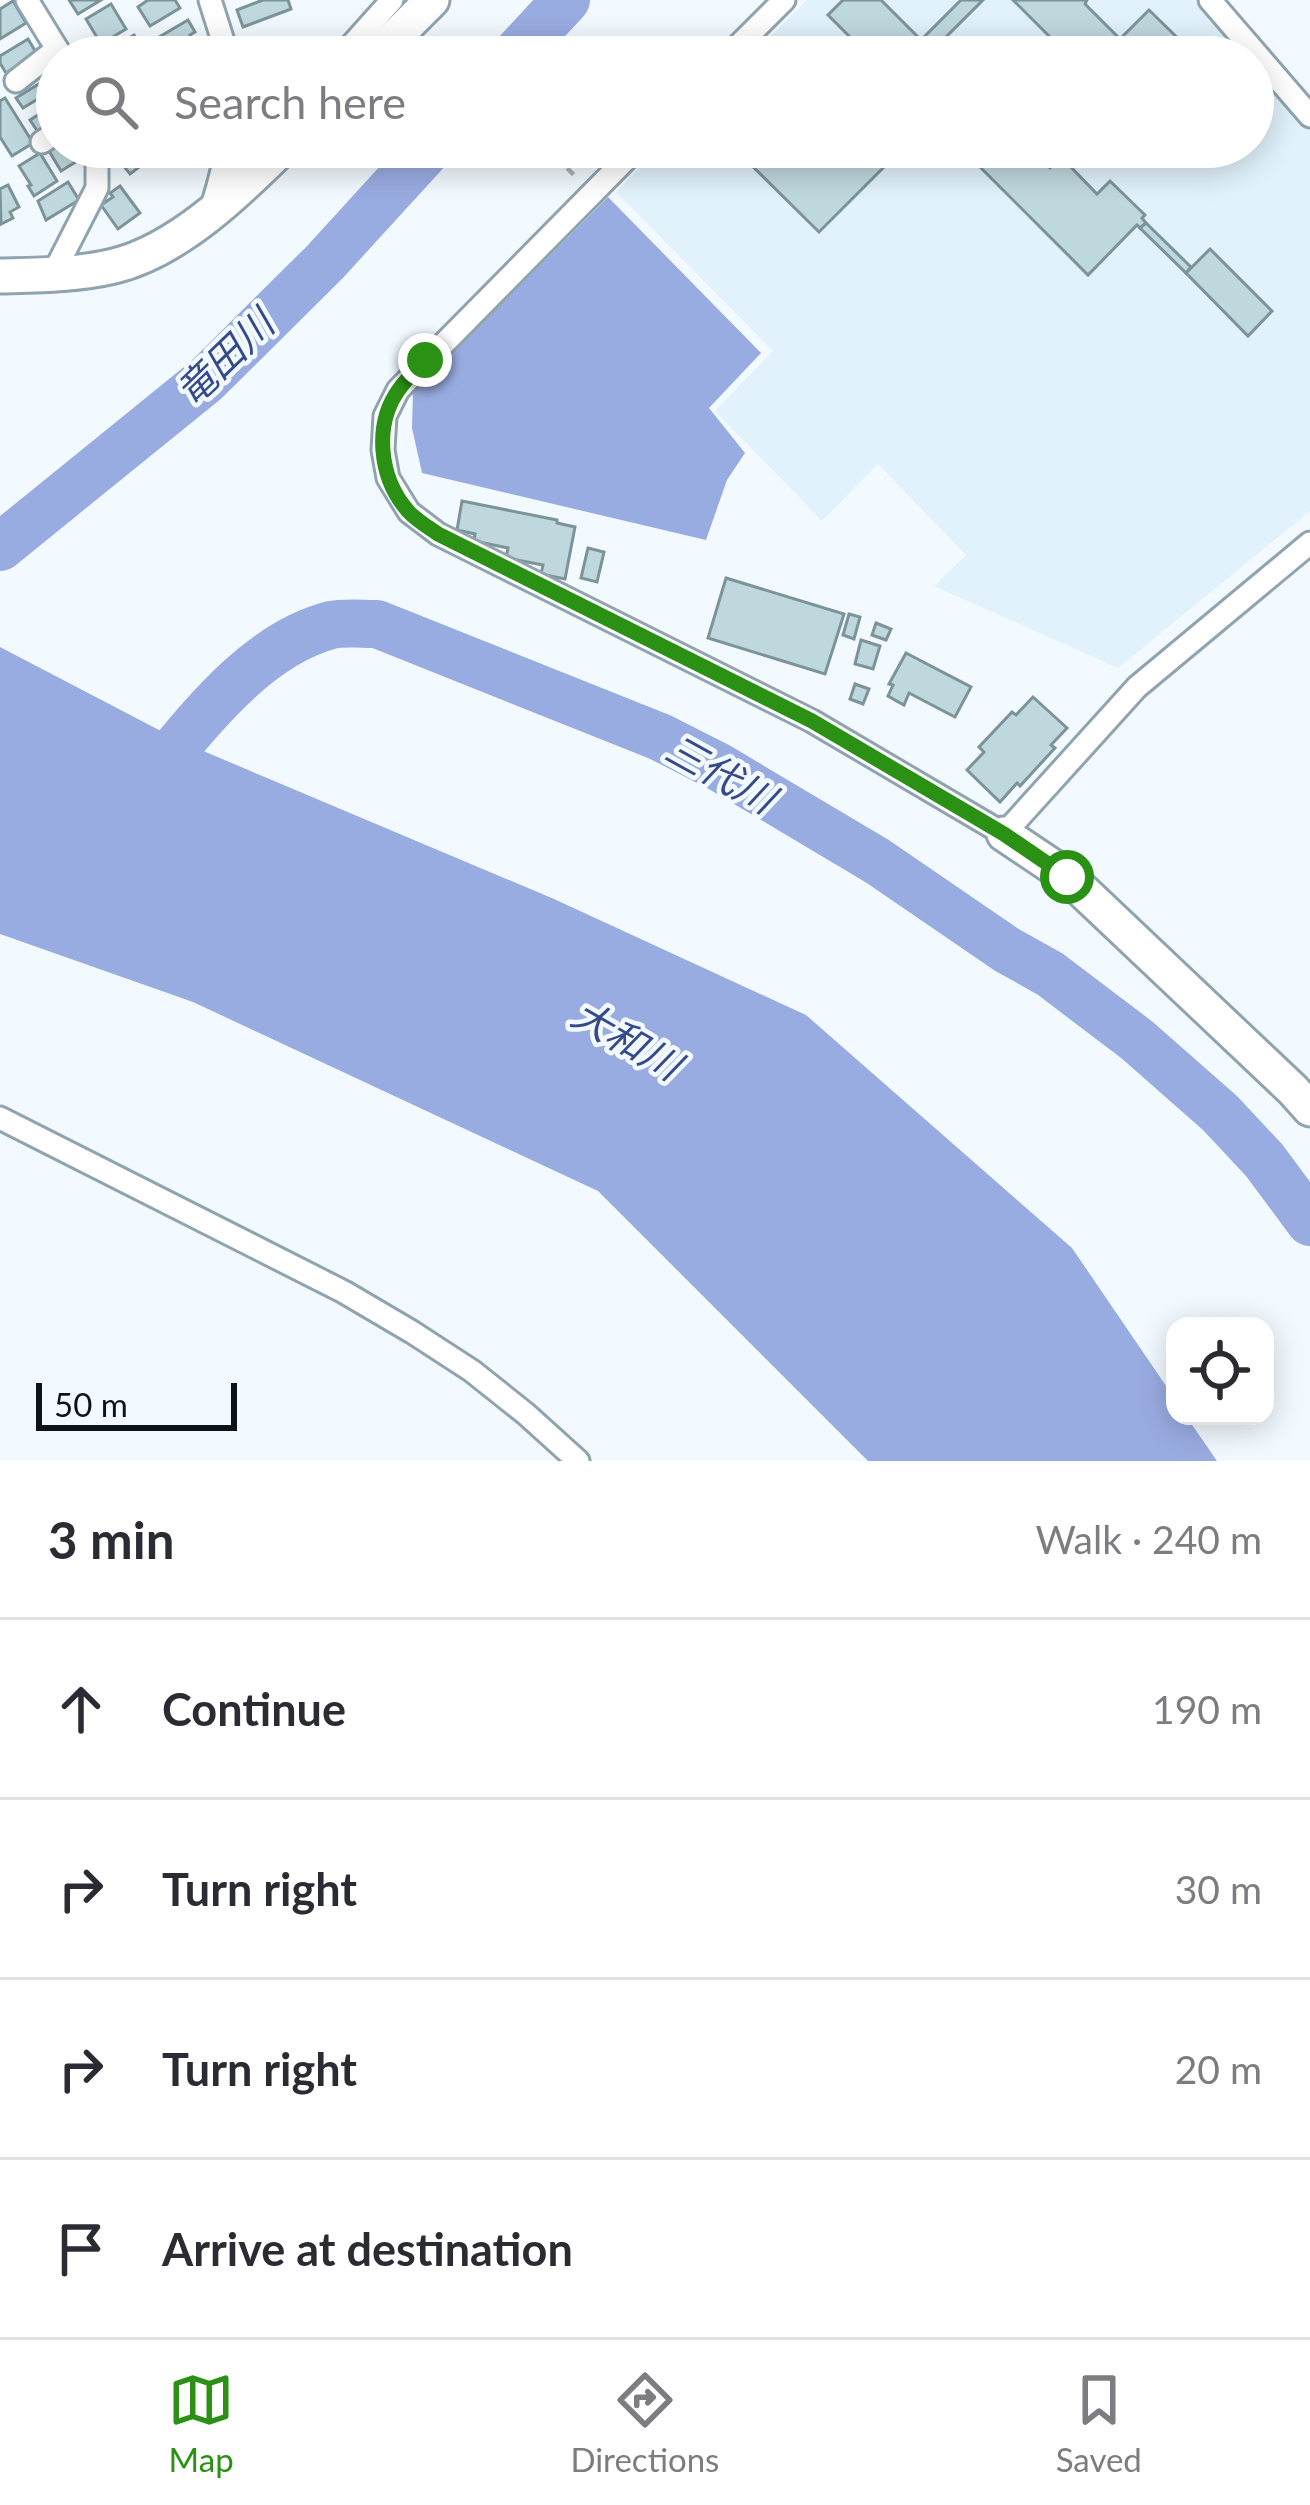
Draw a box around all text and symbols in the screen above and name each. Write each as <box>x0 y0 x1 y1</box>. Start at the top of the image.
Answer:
search box <box>36 36 1274 168</box>
icon: search <box>78 69 144 135</box>
text: Search here <box>174 75 406 129</box>
water label: 竜田川 <box>166 297 285 414</box>
route end <box>398 333 452 387</box>
water label: 三代川 <box>659 725 787 823</box>
route start <box>1040 850 1094 904</box>
water label: 大和川 <box>565 990 693 1090</box>
map controls <box>1166 1317 1274 1425</box>
button: locate <box>1166 1317 1274 1425</box>
scale bar <box>36 1377 237 1430</box>
text: 50 m <box>54 1384 128 1424</box>
text: 3 min <box>48 1509 174 1570</box>
text: Walk · 240 m <box>1035 1516 1262 1562</box>
icon: ahead <box>48 1676 114 1742</box>
text: Continue <box>162 1682 346 1736</box>
text: 190 m <box>1152 1686 1262 1732</box>
icon: right <box>48 1856 114 1922</box>
text: Turn right <box>162 1862 357 1916</box>
text: 30 m <box>1175 1866 1262 1912</box>
icon: right <box>48 2036 114 2102</box>
text: Turn right <box>162 2042 357 2096</box>
text: 20 m <box>1175 2046 1262 2092</box>
icon: arrive <box>48 2216 114 2282</box>
text: Arrive at destination <box>162 2222 573 2276</box>
tab: Map <box>168 2367 234 2479</box>
tab: Directions <box>570 2367 719 2479</box>
tab: Saved <box>1056 2367 1142 2479</box>

